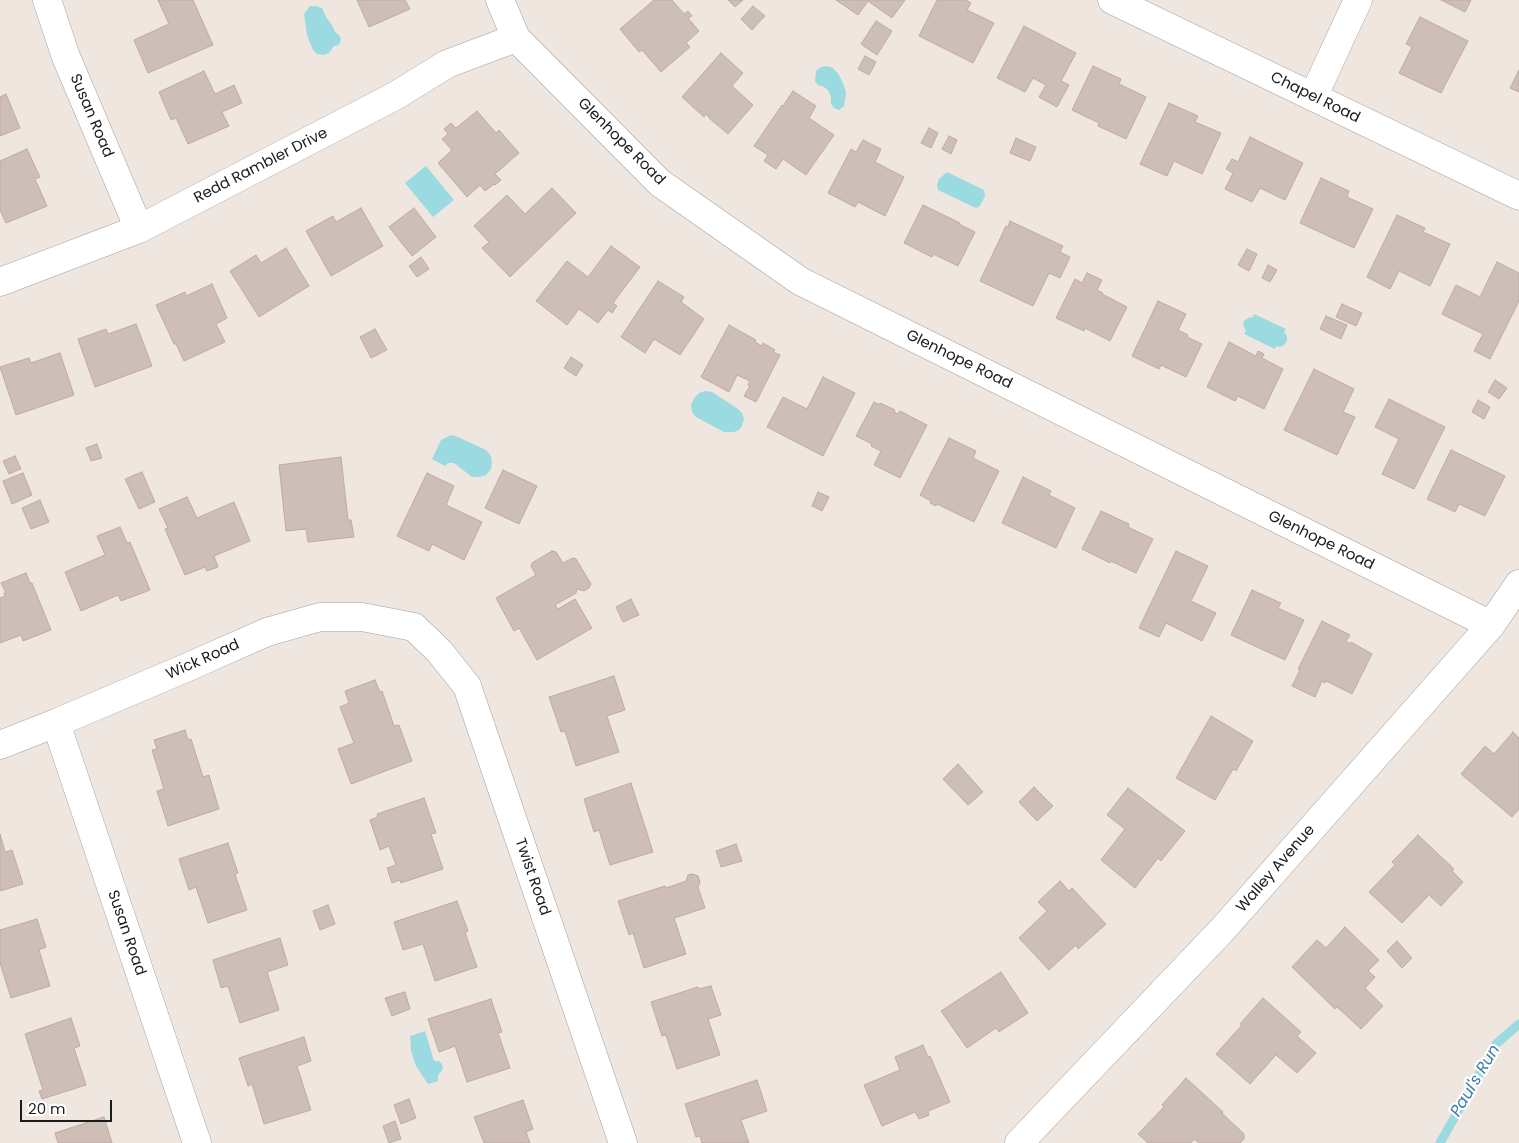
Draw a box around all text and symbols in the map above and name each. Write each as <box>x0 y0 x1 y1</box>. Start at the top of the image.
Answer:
street label: Chapel Road <box>1267 69 1363 127</box>
street label: Susan Road <box>65 72 117 160</box>
street label: Glenhope Road <box>574 95 668 189</box>
street label: Redd Rambler Drive <box>191 124 331 208</box>
street label: Glenhope Road <box>903 327 1015 393</box>
street label: Glenhope Road <box>1265 508 1377 574</box>
street label: Wick Road <box>164 636 242 684</box>
street label: Walley Avenue <box>1233 821 1319 917</box>
street label: Twist Road <box>510 836 554 918</box>
street label: Susan Road <box>103 888 149 978</box>
water label: Paul's Run <box>1447 1042 1505 1120</box>
scale bar <box>22 1090 115 1122</box>
text: 20 m <box>28 1098 66 1119</box>

